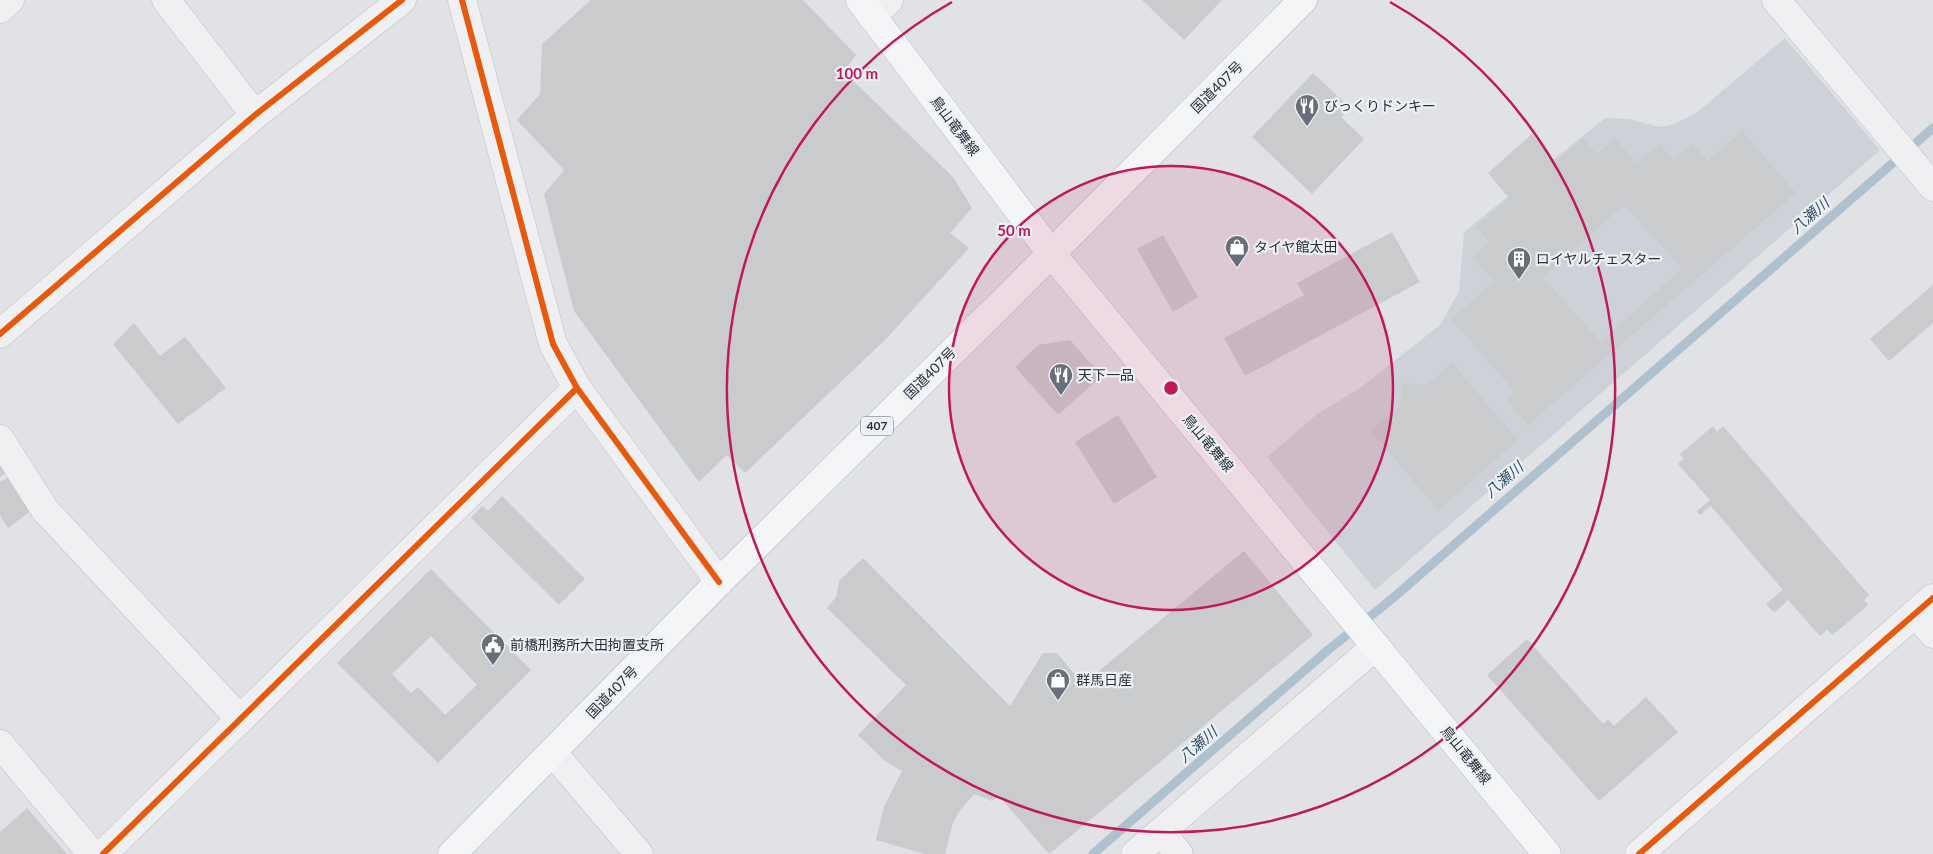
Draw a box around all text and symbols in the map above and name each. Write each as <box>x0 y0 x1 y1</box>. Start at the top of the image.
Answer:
street label: 国道407号 <box>1187 57 1246 116</box>
text: 100 m <box>836 64 878 82</box>
street label: 鳥山竜舞線 <box>928 93 983 159</box>
restaurant icon: びっくりドンキー <box>1294 93 1320 127</box>
place label: びっくりドンキー <box>1324 97 1436 114</box>
water label: 八瀬川 <box>1786 192 1834 237</box>
text: 50 m <box>997 221 1031 239</box>
shop icon: タイヤ館太田 <box>1224 234 1250 268</box>
place label: タイヤ館太田 <box>1254 238 1338 255</box>
building icon: ロイヤルチェスター <box>1506 246 1532 280</box>
place label: ロイヤルチェスター <box>1536 250 1662 267</box>
street label: 国道407号 <box>900 343 959 402</box>
restaurant icon: 天下一品 <box>1048 362 1074 396</box>
place label: 天下一品 <box>1078 366 1134 383</box>
centre of rings <box>1162 379 1180 397</box>
street label: 鳥山竜舞線 <box>1179 410 1237 475</box>
road number: 407 <box>861 416 893 436</box>
water label: 八瀬川 <box>1480 456 1528 501</box>
public building icon: 前橋刑務所大田拘置支所 <box>480 632 506 666</box>
place label: 前橋刑務所大田拘置支所 <box>510 636 664 653</box>
street label: 国道407号 <box>582 662 641 721</box>
shop icon: 群馬日産 <box>1045 667 1071 701</box>
place label: 群馬日産 <box>1076 671 1132 688</box>
water label: 八瀬川 <box>1174 721 1222 766</box>
street label: 鳥山竜舞線 <box>1438 722 1495 787</box>

